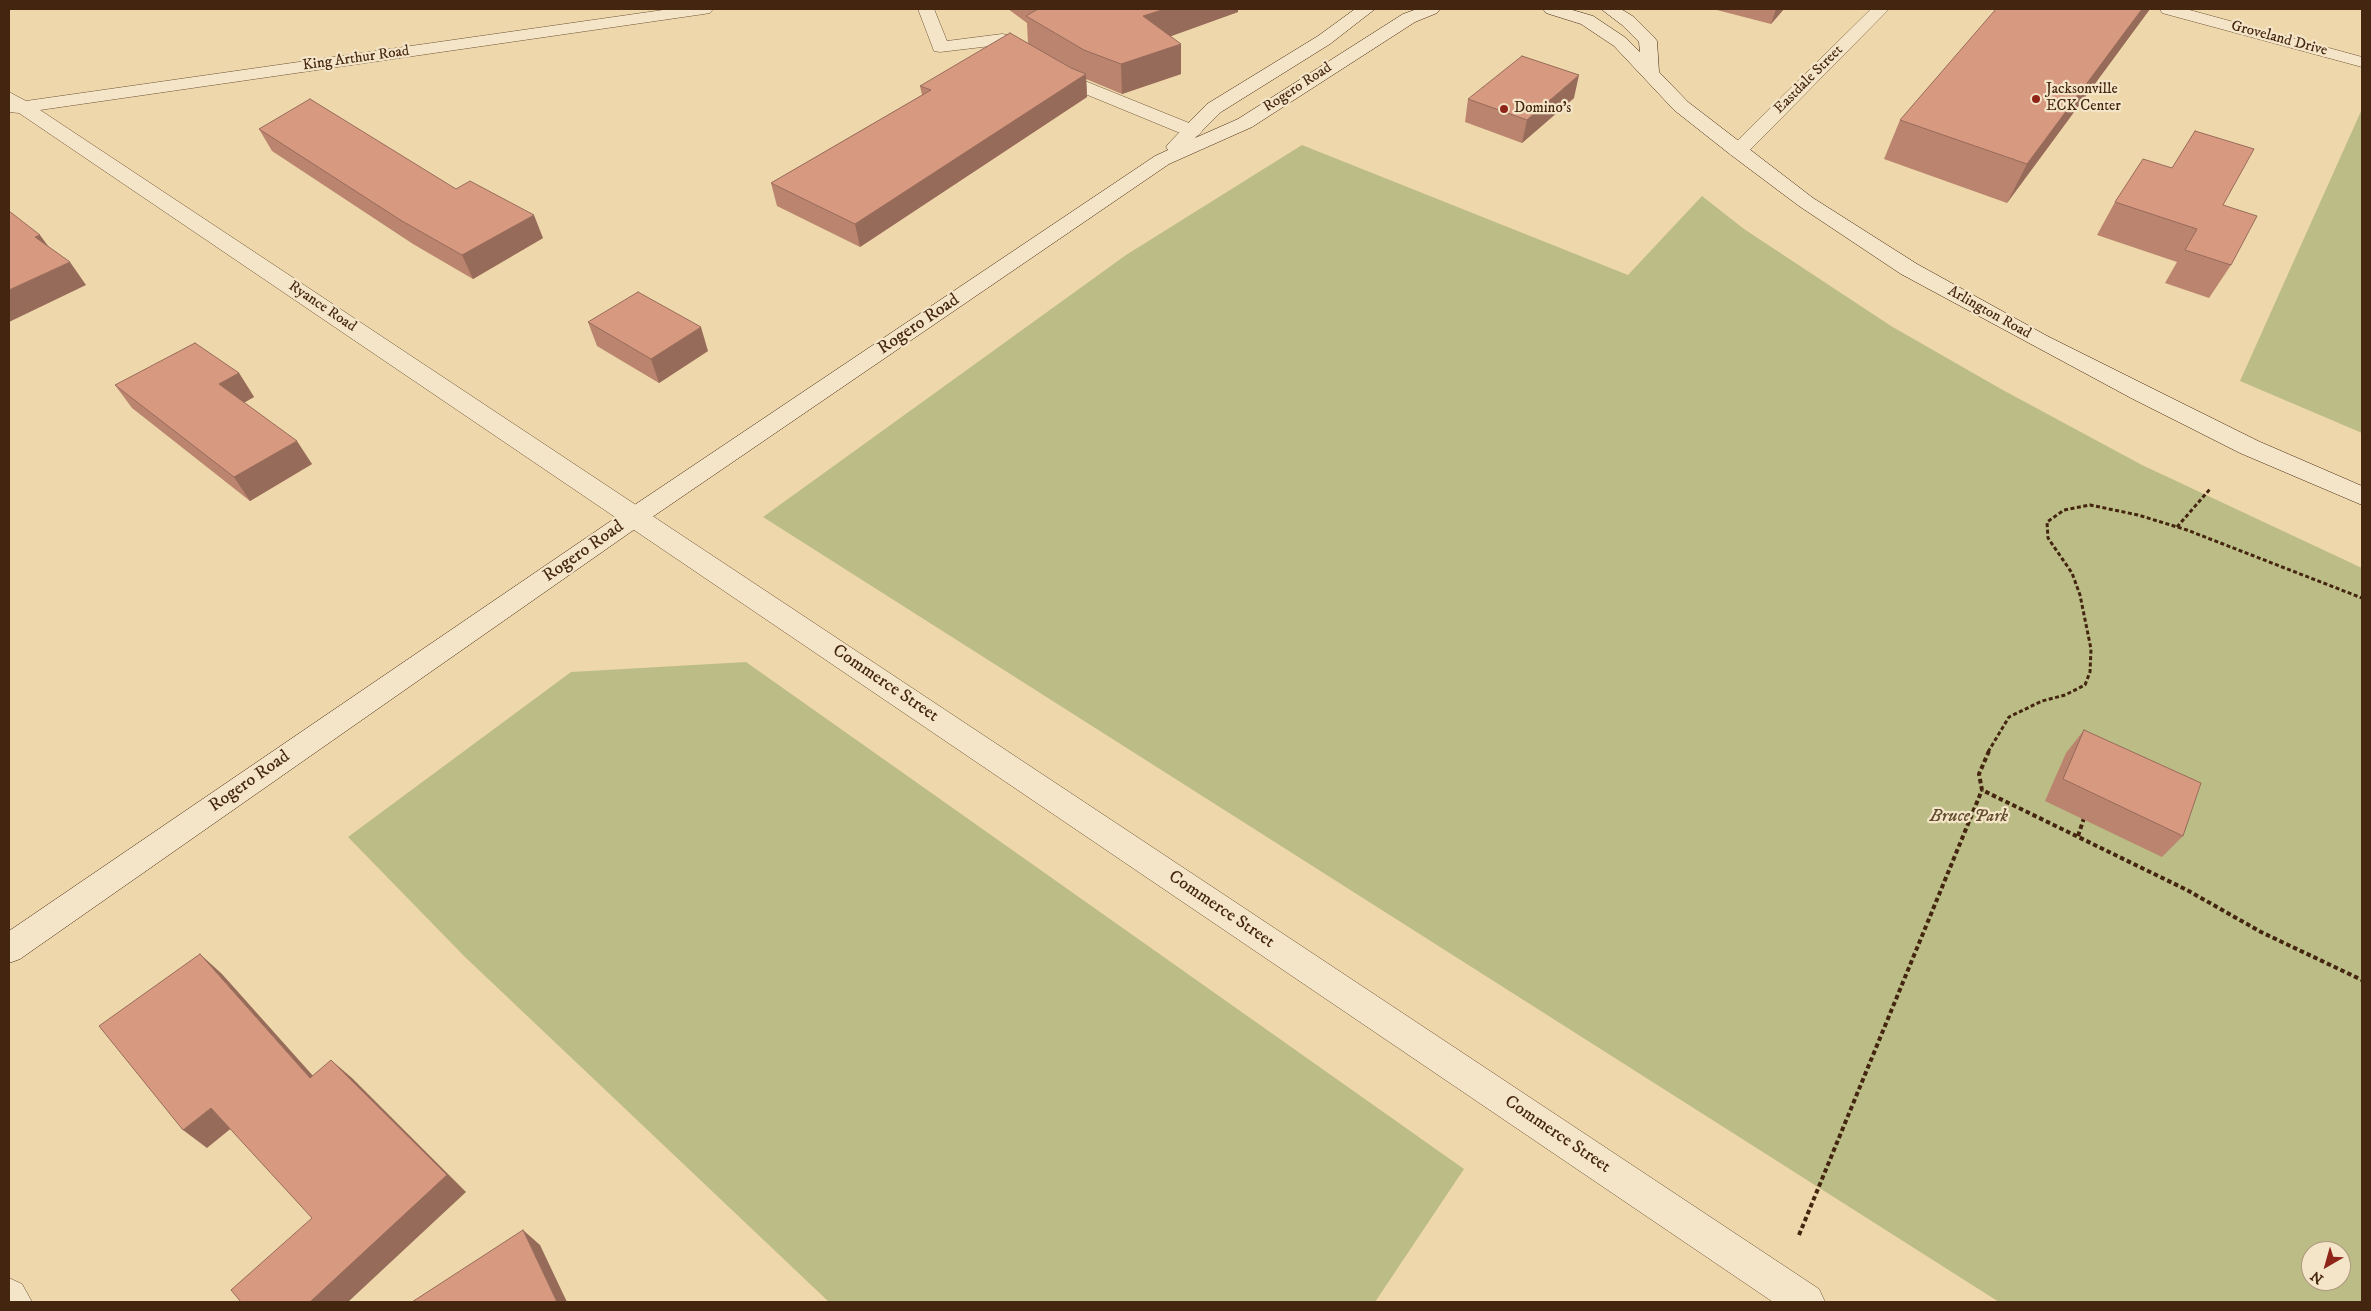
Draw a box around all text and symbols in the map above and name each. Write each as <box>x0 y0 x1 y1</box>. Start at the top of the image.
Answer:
street label: Groveland Drive <box>2229 18 2329 60</box>
street label: Eastdale Street <box>1771 42 1847 118</box>
street label: King Arthur Road <box>301 43 411 75</box>
street label: Rogero Road <box>1260 59 1336 117</box>
place label: Jacksonville ECK Center <box>2046 81 2121 116</box>
marker: Jacksonville ECK Center <box>2030 93 2042 105</box>
place label: Domino's <box>1514 100 1571 118</box>
marker: Domino's <box>1498 103 1510 115</box>
street label: Ryance Road <box>285 278 359 336</box>
street label: Arlington Road <box>1944 283 2034 343</box>
street label: Rogero Road <box>874 290 964 360</box>
street label: Rogero Road <box>540 516 628 588</box>
street label: Commerce Street <box>828 641 942 727</box>
street label: Rogero Road <box>206 746 294 818</box>
park label: Bruce Park <box>1930 806 2008 828</box>
street label: Commerce Street <box>1164 867 1278 953</box>
street label: Commerce Street <box>1500 1092 1614 1178</box>
north arrow <box>2301 1241 2351 1291</box>
text: N <box>2307 1266 2327 1288</box>

